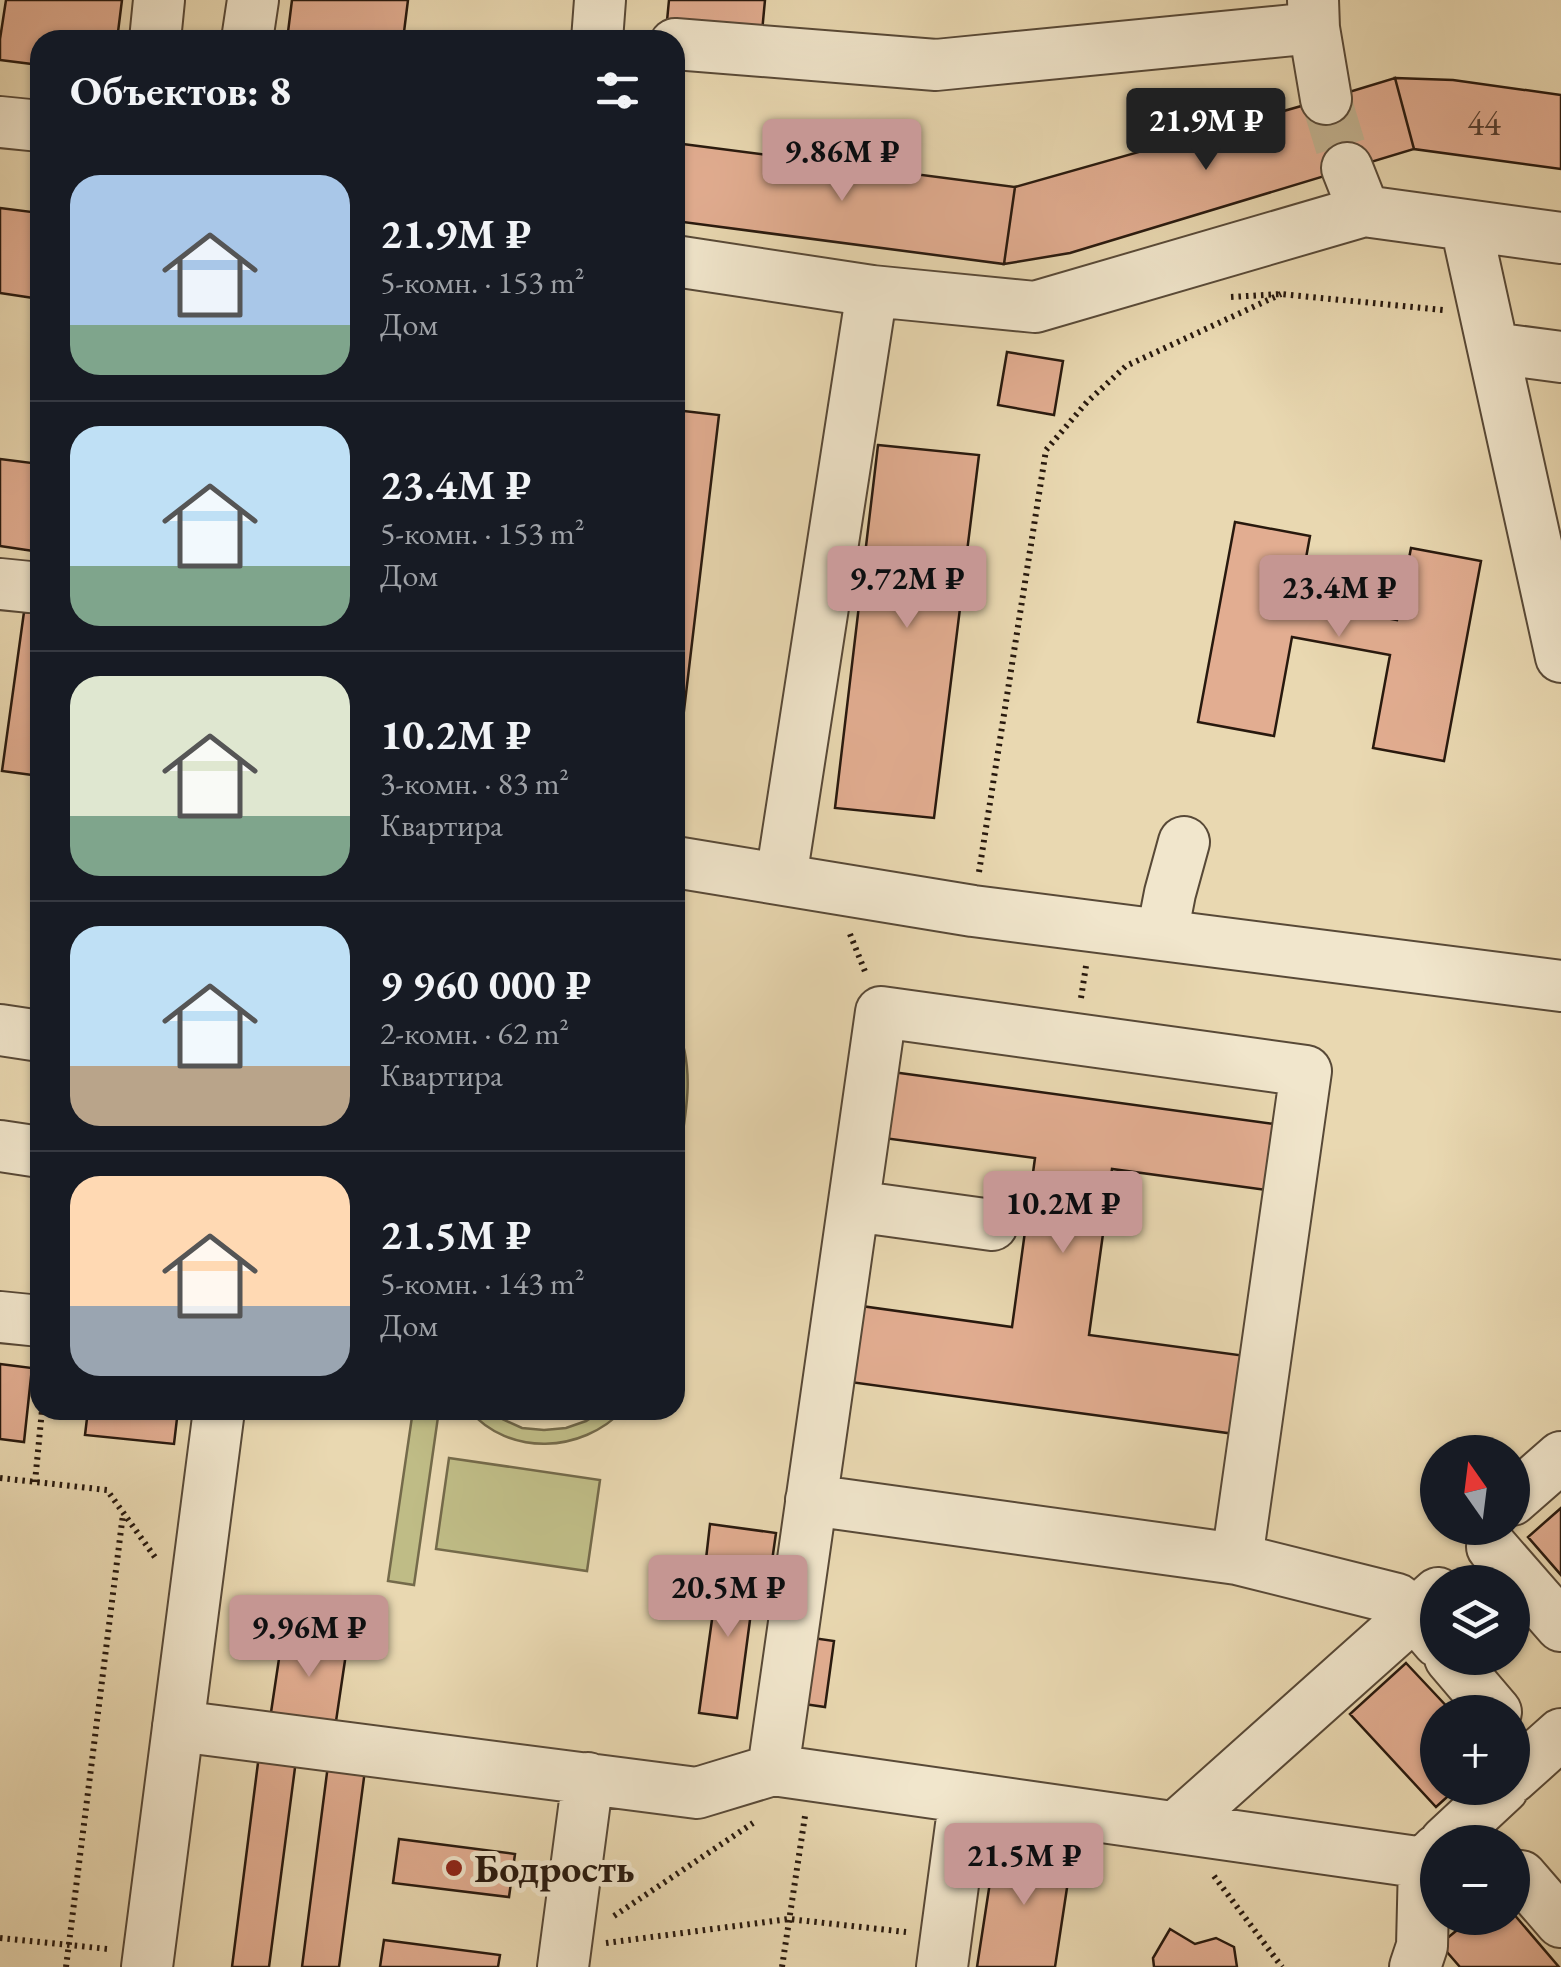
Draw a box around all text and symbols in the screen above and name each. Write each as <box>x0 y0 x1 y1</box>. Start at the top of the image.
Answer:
text: Объектов: 8 <box>70 63 291 118</box>
icon: filters <box>590 63 645 118</box>
pin: 21.9M ₽ <box>1114 88 1298 173</box>
text: 21.9M ₽ <box>1148 99 1264 141</box>
house number: 44 <box>1467 100 1501 145</box>
pin: 9.86M ₽ <box>750 119 934 204</box>
text: 9.86M ₽ <box>784 130 900 172</box>
text: 21.9M ₽ <box>380 206 531 261</box>
icon: home <box>150 215 270 335</box>
text: 5-комн. · 153 m² <box>380 261 585 303</box>
text: Дом <box>380 303 438 345</box>
text: 23.4M ₽ <box>380 457 531 512</box>
icon: home <box>150 466 270 586</box>
text: 5-комн. · 153 m² <box>380 512 585 554</box>
pin: 9.72M ₽ <box>815 546 999 631</box>
text: Дом <box>380 554 438 596</box>
pin: 23.4M ₽ <box>1247 555 1431 640</box>
text: 9.72M ₽ <box>849 557 965 599</box>
text: 23.4M ₽ <box>1281 566 1397 608</box>
text: 10.2M ₽ <box>380 707 531 762</box>
icon: home <box>150 716 270 836</box>
text: 3-комн. · 83 m² <box>380 762 569 804</box>
text: Квартира <box>380 804 503 846</box>
text: 9 960 000 ₽ <box>380 957 591 1012</box>
icon: home <box>150 966 270 1086</box>
text: 2-комн. · 62 m² <box>380 1012 569 1054</box>
text: Квартира <box>380 1054 503 1096</box>
pin: 10.2M ₽ <box>971 1171 1155 1256</box>
text: 10.2M ₽ <box>1005 1182 1121 1224</box>
text: 21.5M ₽ <box>380 1207 531 1262</box>
icon: home <box>150 1216 270 1336</box>
text: 5-комн. · 143 m² <box>380 1262 585 1304</box>
text: Дом <box>380 1304 438 1346</box>
north arrow <box>1420 1435 1530 1545</box>
map controls <box>1420 1435 1530 1935</box>
pin: 20.5M ₽ <box>636 1555 820 1640</box>
button: layers <box>1420 1565 1530 1675</box>
text: 20.5M ₽ <box>670 1566 786 1608</box>
pin: 9.96M ₽ <box>217 1595 401 1680</box>
text: 9.96M ₽ <box>251 1606 367 1648</box>
button: + <box>1420 1695 1530 1805</box>
pin: 21.5M ₽ <box>932 1823 1116 1908</box>
button: − <box>1420 1825 1530 1935</box>
text: 21.5M ₽ <box>966 1834 1082 1876</box>
place label: Бодрость <box>474 1842 635 1894</box>
marker: Бодрость <box>443 1857 465 1879</box>

